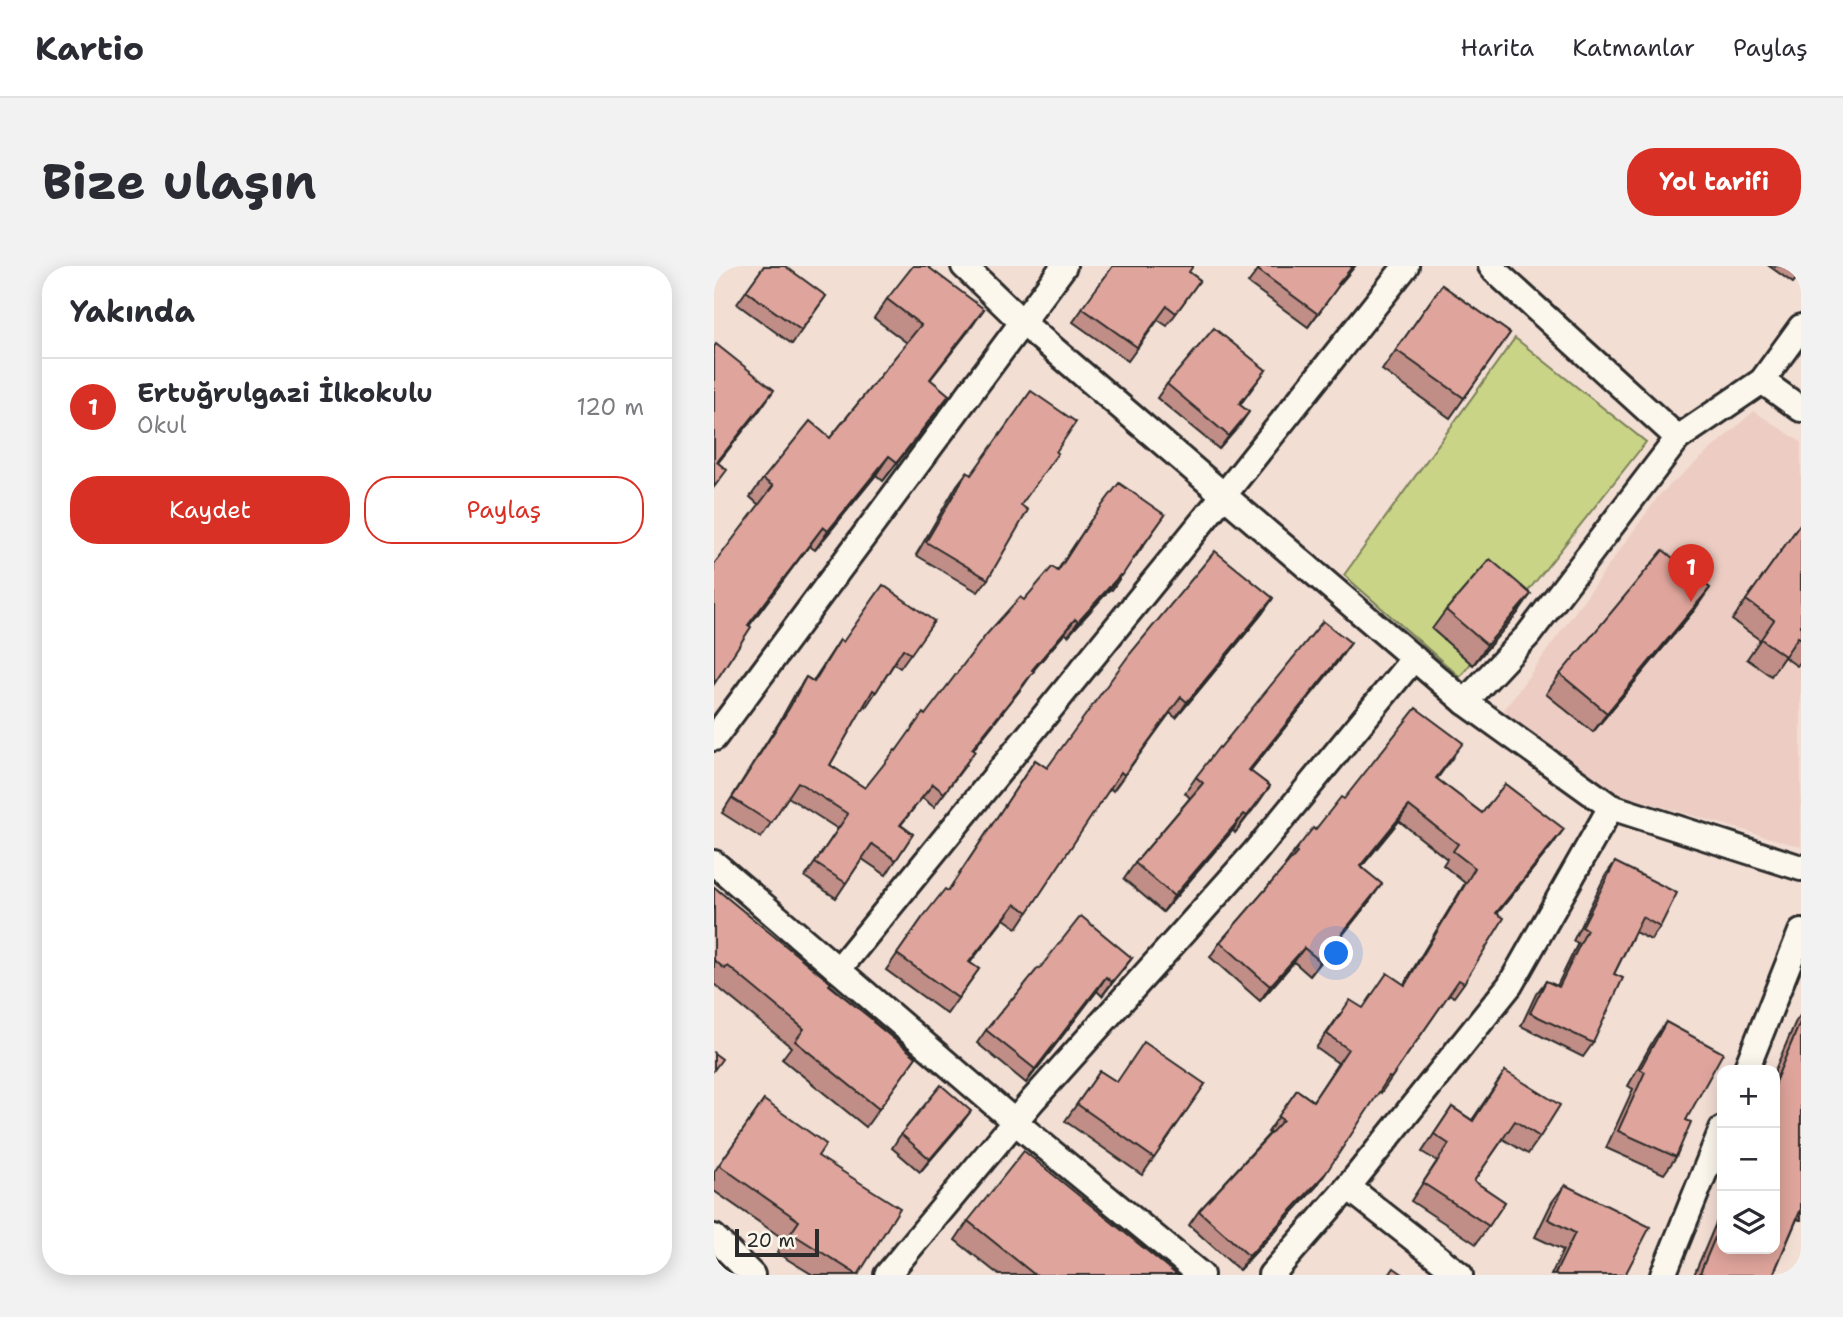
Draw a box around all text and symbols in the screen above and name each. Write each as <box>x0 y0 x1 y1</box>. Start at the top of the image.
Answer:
text: Kartio <box>35 26 144 71</box>
text: Harita <box>1461 32 1534 64</box>
text: Katmanlar <box>1572 32 1695 64</box>
text: Paylaş <box>1733 32 1808 64</box>
button: Yol tarifi <box>1627 148 1801 216</box>
text: Bize ulaşın <box>42 149 317 215</box>
text: Yakında <box>70 291 195 332</box>
text: Ertuğrulgazi İlkokulu <box>137 375 433 410</box>
text: 1 <box>88 392 98 422</box>
text: 120 m <box>576 392 644 422</box>
text: Okul <box>137 410 187 440</box>
button: Kaydet <box>70 476 350 544</box>
button: Paylaş <box>364 476 644 544</box>
pin: 1 <box>1668 544 1714 602</box>
your location <box>1319 936 1353 970</box>
map controls <box>1717 1065 1780 1254</box>
button: + <box>1717 1065 1780 1128</box>
button: − <box>1717 1128 1780 1191</box>
button: layers <box>1717 1191 1780 1254</box>
scale bar <box>735 1226 819 1258</box>
text: 20 m <box>746 1228 795 1253</box>

